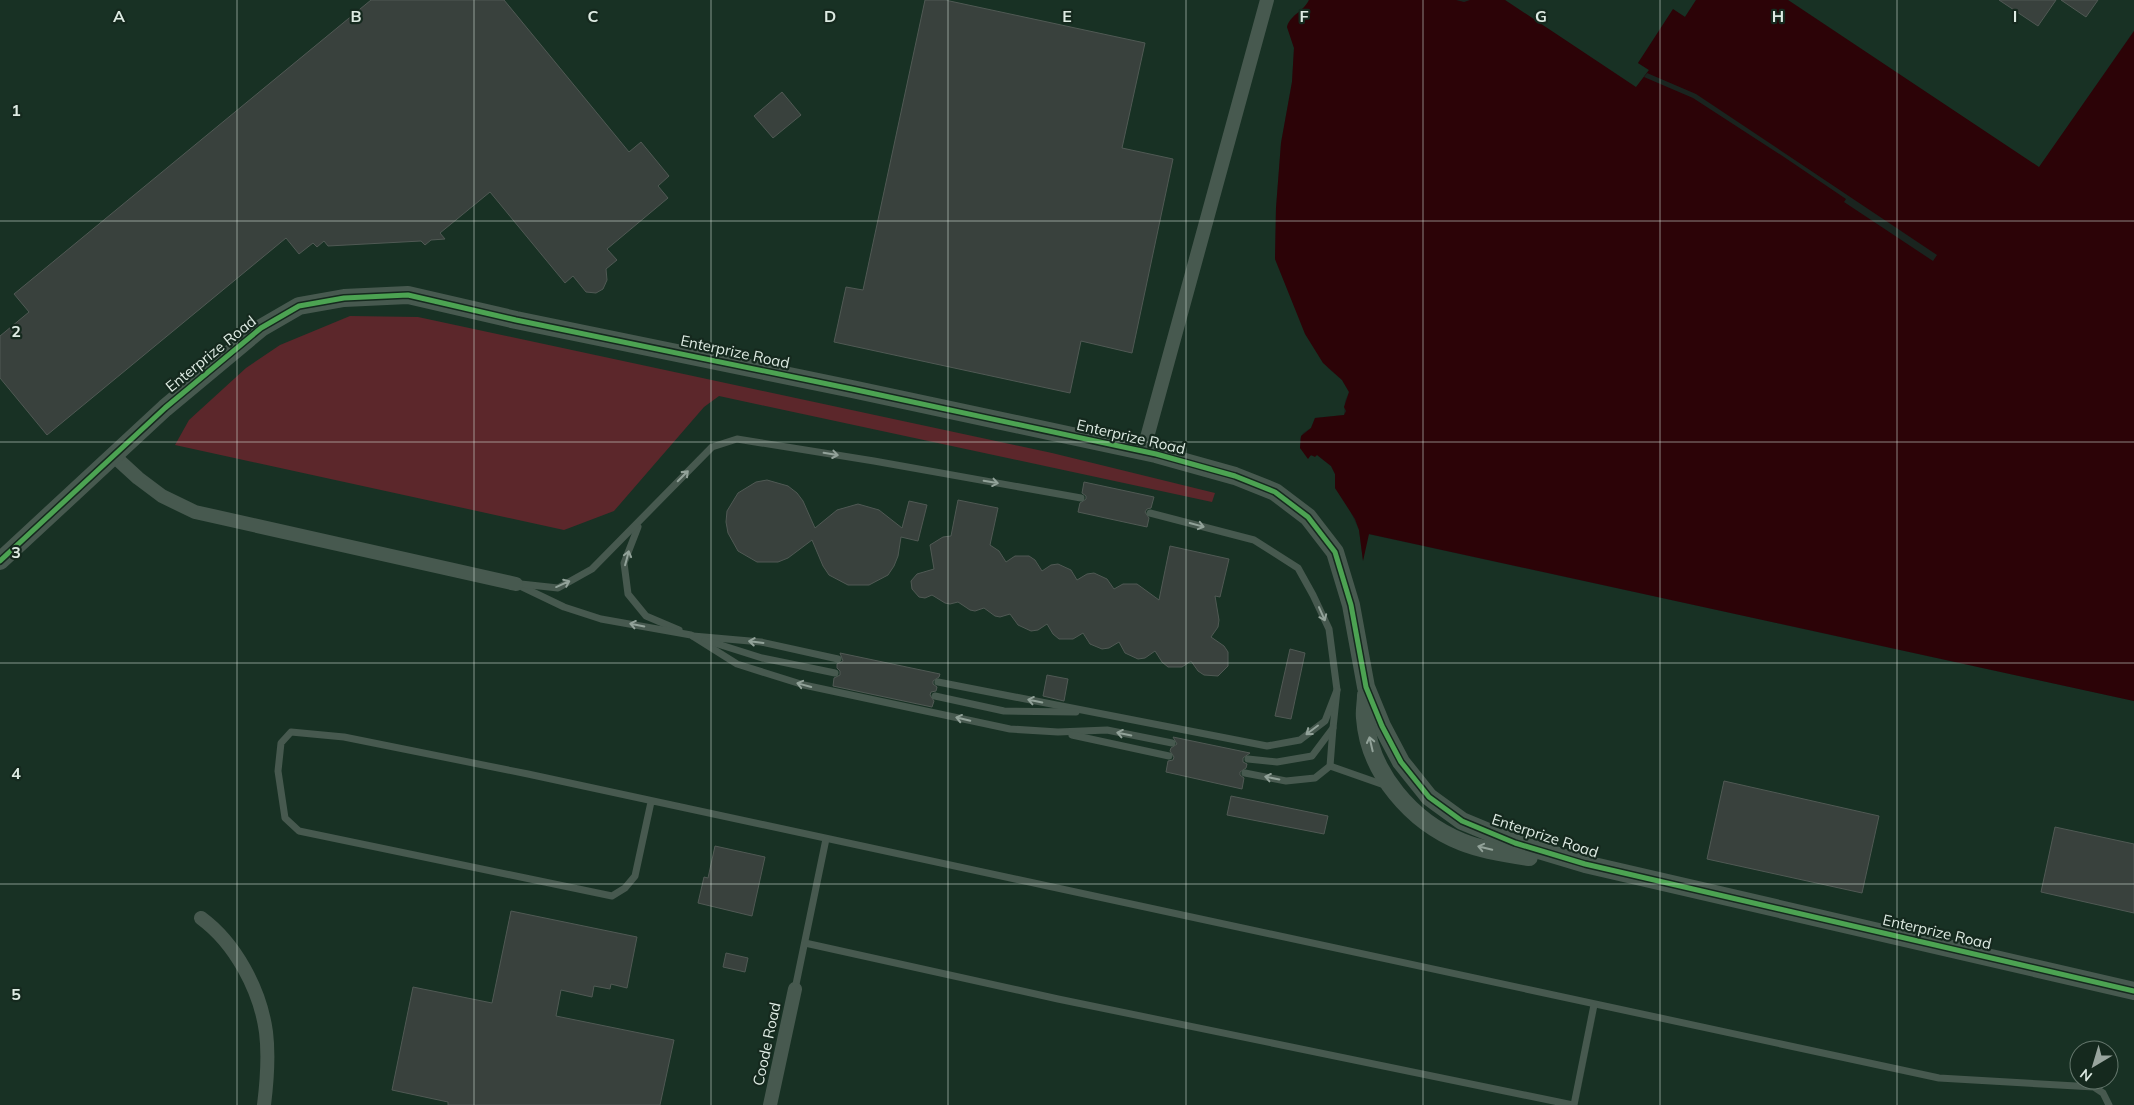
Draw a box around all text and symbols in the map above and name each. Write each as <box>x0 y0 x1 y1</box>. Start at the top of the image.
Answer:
text: A <box>113 6 125 26</box>
text: B <box>350 6 362 26</box>
text: C <box>588 6 599 26</box>
text: D <box>824 6 836 26</box>
text: E <box>1062 6 1072 26</box>
text: F <box>1299 6 1309 26</box>
text: G <box>1535 6 1547 26</box>
text: H <box>1772 6 1784 26</box>
text: I <box>2013 6 2017 26</box>
text: 1 <box>11 100 21 120</box>
street label: Enterprize Road <box>162 311 260 396</box>
text: 2 <box>11 321 21 341</box>
street label: Enterprize Road <box>679 331 791 372</box>
street label: Enterprize Road <box>1075 415 1187 458</box>
one-way arrow <box>822 449 838 459</box>
one-way arrow <box>676 470 689 482</box>
one-way arrow <box>982 477 998 487</box>
one-way arrow <box>1189 521 1205 531</box>
text: 3 <box>11 542 21 562</box>
one-way arrow <box>622 550 632 566</box>
one-way arrow <box>556 579 571 589</box>
one-way arrow <box>1317 606 1327 621</box>
one-way arrow <box>629 620 645 630</box>
one-way arrow <box>749 637 765 647</box>
one-way arrow <box>797 679 813 689</box>
one-way arrow <box>1027 695 1043 705</box>
one-way arrow <box>956 714 972 723</box>
one-way arrow <box>1306 725 1319 736</box>
one-way arrow <box>1117 728 1133 738</box>
one-way arrow <box>1366 736 1375 752</box>
text: 4 <box>11 763 21 783</box>
one-way arrow <box>1264 773 1280 783</box>
street label: Enterprize Road <box>1489 809 1601 862</box>
one-way arrow <box>1478 842 1494 852</box>
street label: Enterprize Road <box>1881 910 1993 953</box>
text: 5 <box>11 984 21 1004</box>
street label: Coode Road <box>748 1000 785 1087</box>
north arrow <box>2069 1040 2119 1090</box>
text: N <box>2076 1065 2096 1086</box>

